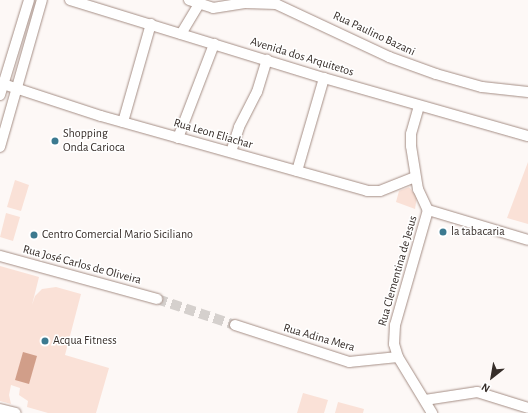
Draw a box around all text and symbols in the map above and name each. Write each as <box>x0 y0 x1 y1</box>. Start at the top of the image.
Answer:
street label: Rua Paulino Bazani <box>331 9 417 59</box>
street label: Avenida dos Arquitetos <box>248 34 356 80</box>
street label: Rua Leon Eliachar <box>172 116 254 152</box>
place label: Shopping Onda Carioca <box>63 127 125 155</box>
marker: Shopping Onda Carioca <box>50 136 60 146</box>
street label: Rua Clementina de Jesus <box>375 214 421 328</box>
place label: la tabacaria <box>451 225 505 239</box>
marker: la tabacaria <box>438 227 448 237</box>
place label: Centro Comercial Mario Siciliano <box>42 228 193 242</box>
marker: Centro Comercial Mario Siciliano <box>29 230 39 240</box>
street label: Rua José Carlos de Oliveira <box>21 242 143 288</box>
street label: Rua Adina Mera <box>282 321 356 355</box>
place label: Acqua Fitness <box>53 334 117 348</box>
marker: Acqua Fitness <box>40 336 50 346</box>
north arrow <box>472 357 512 397</box>
text: N <box>479 381 492 394</box>

